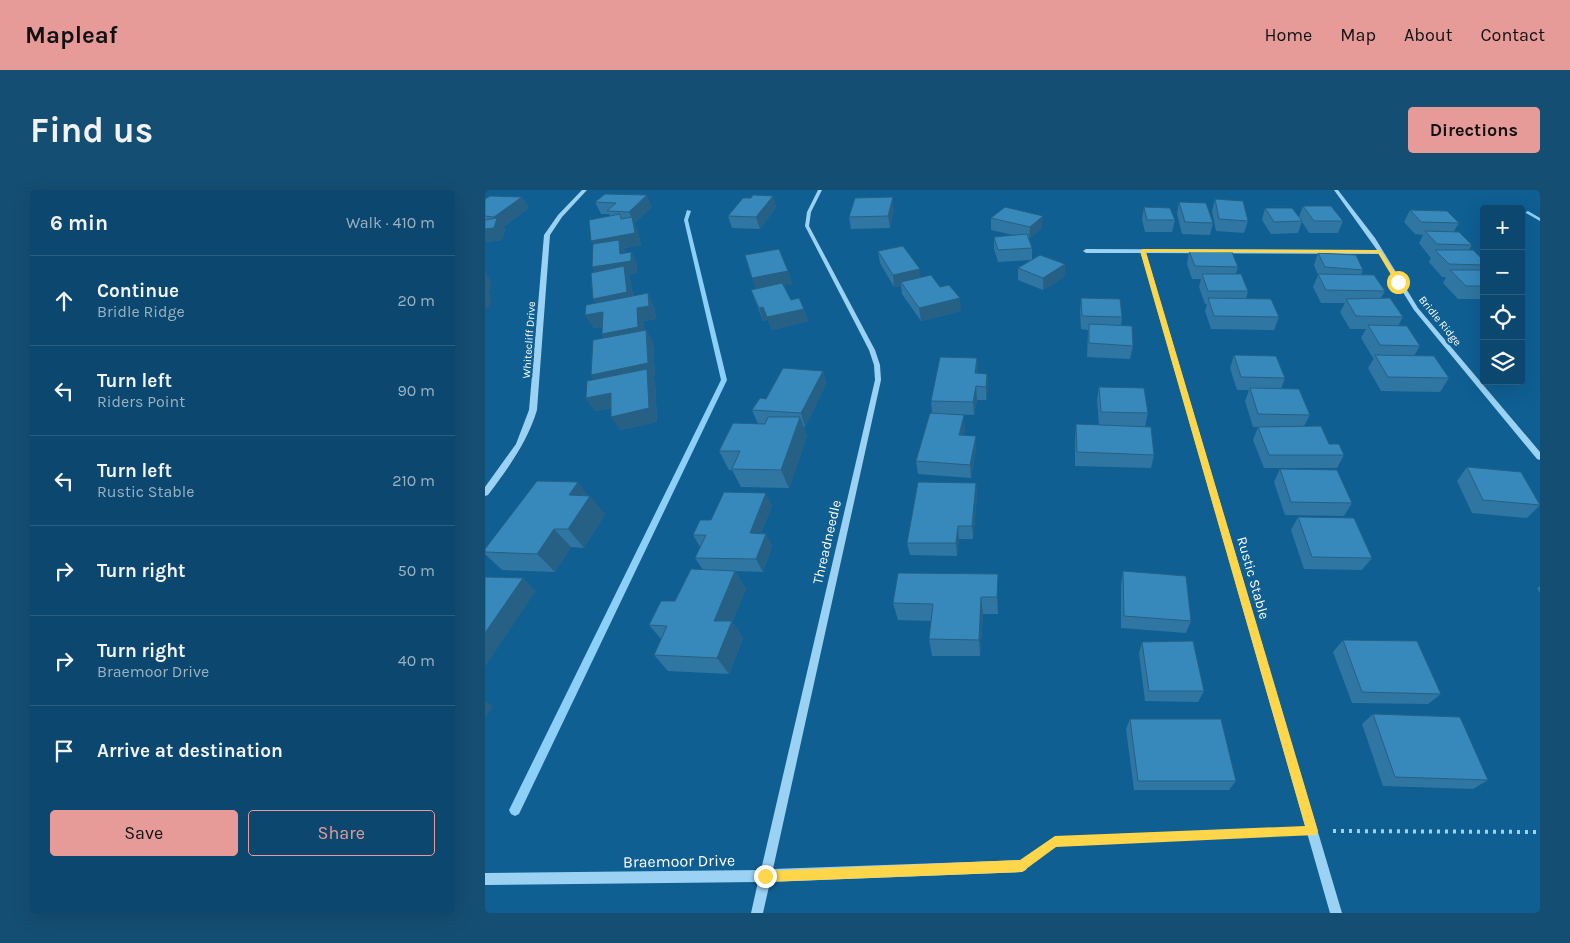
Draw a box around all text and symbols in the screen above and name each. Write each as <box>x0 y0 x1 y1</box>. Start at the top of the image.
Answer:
text: Mapleaf <box>25 21 118 49</box>
text: Home <box>1264 24 1312 46</box>
text: Map <box>1340 24 1376 46</box>
text: About <box>1404 24 1453 46</box>
text: Contact <box>1481 24 1545 46</box>
button: Directions <box>1408 107 1540 153</box>
text: Find us <box>30 110 153 151</box>
map controls <box>1480 205 1525 385</box>
button: + <box>1480 205 1525 250</box>
text: 6 min <box>50 211 108 235</box>
text: Walk · 410 m <box>346 213 435 232</box>
button: − <box>1480 250 1525 295</box>
route start <box>1387 271 1410 294</box>
text: Continue <box>97 280 179 302</box>
icon: ahead <box>50 287 78 315</box>
text: 20 m <box>397 291 435 310</box>
street label: Bridle Ridge <box>1416 293 1464 349</box>
button: locate <box>1480 295 1525 340</box>
street label: Whitecliff Drive <box>520 301 538 379</box>
text: Bridle Ridge <box>97 302 185 321</box>
button: layers <box>1480 340 1525 385</box>
text: Turn left <box>97 370 172 392</box>
icon: left <box>50 377 78 405</box>
text: 90 m <box>397 381 435 400</box>
text: Riders Point <box>97 392 185 411</box>
text: Turn left <box>97 460 172 482</box>
icon: left <box>50 467 78 495</box>
text: 210 m <box>392 471 435 490</box>
text: Rustic Stable <box>97 482 194 501</box>
street label: Threadneedle <box>809 498 845 586</box>
street label: Rustic Stable <box>1233 535 1273 621</box>
icon: right <box>50 557 78 585</box>
text: Turn right <box>97 560 186 582</box>
text: 50 m <box>398 561 435 580</box>
text: Turn right <box>97 640 186 662</box>
icon: right <box>50 647 78 675</box>
text: 40 m <box>398 651 435 670</box>
text: Braemoor Drive <box>97 662 209 681</box>
icon: arrive <box>50 737 78 765</box>
text: Arrive at destination <box>97 740 283 762</box>
button: Save <box>50 810 238 856</box>
button: Share <box>248 810 435 856</box>
street label: Braemoor Drive <box>623 851 735 871</box>
route end <box>754 865 777 888</box>

